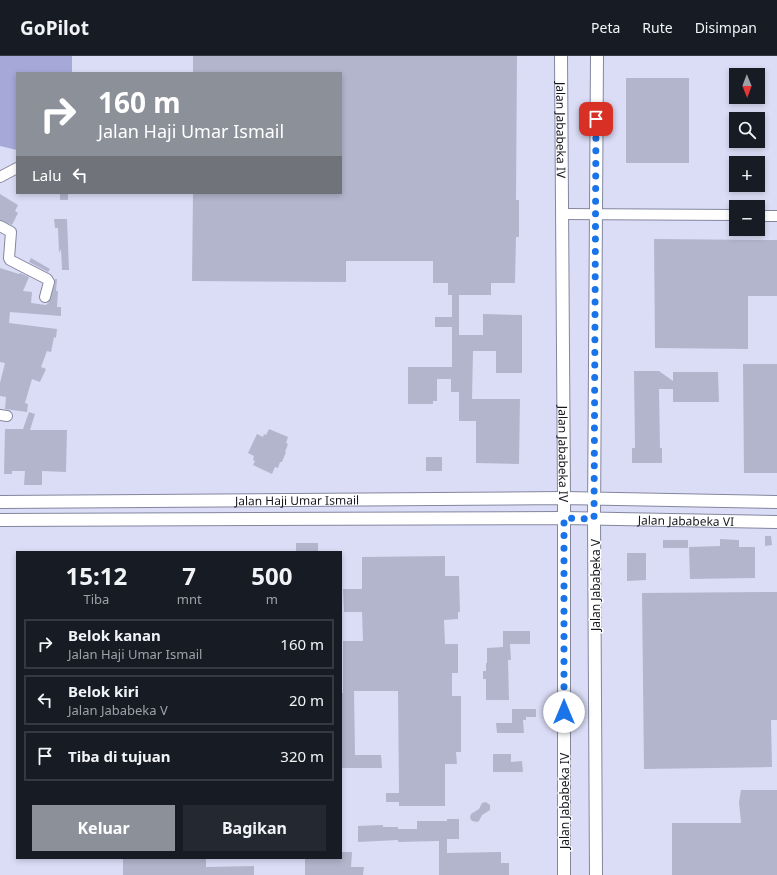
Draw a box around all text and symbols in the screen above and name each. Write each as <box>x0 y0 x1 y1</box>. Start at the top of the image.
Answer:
text: GoPilot <box>20 15 89 41</box>
text: Peta <box>591 18 620 37</box>
text: Rute <box>642 18 673 37</box>
text: Disimpan <box>695 18 757 37</box>
north arrow <box>729 68 765 104</box>
map controls <box>729 68 765 236</box>
street label: Jalan Jababeka IV <box>553 81 570 179</box>
text: 160 m <box>98 83 181 121</box>
icon: right <box>32 88 84 140</box>
pin <box>579 102 613 136</box>
icon: arrive <box>585 108 607 130</box>
button: search <box>729 112 765 148</box>
text: Jalan Haji Umar Ismail <box>98 119 284 143</box>
button: + <box>729 156 765 192</box>
icon: left <box>69 164 91 186</box>
text: Lalu <box>32 165 61 185</box>
button: − <box>729 200 765 236</box>
street label: Jalan Jababeka IV <box>555 405 573 503</box>
street label: Jalan Haji Umar Ismail <box>234 491 359 509</box>
street label: Jalan Jababeka VI <box>637 511 734 530</box>
street label: Jalan Jababeka V <box>587 538 604 632</box>
text: 15:12 <box>66 559 127 592</box>
text: 7 <box>182 559 196 592</box>
text: 500 <box>251 559 292 592</box>
text: Tiba <box>83 590 109 608</box>
text: mnt <box>177 590 202 608</box>
text: m <box>266 590 278 608</box>
text: Belok kanan <box>68 625 161 645</box>
icon: right <box>34 633 56 655</box>
text: 160 m <box>280 634 324 654</box>
text: Jalan Haji Umar Ismail <box>68 645 202 663</box>
text: Belok kiri <box>68 681 139 701</box>
icon: left <box>34 689 56 711</box>
text: 20 m <box>289 690 324 710</box>
position arrow <box>543 691 585 733</box>
text: Jalan Jababeka V <box>68 701 168 719</box>
icon: arrive <box>34 745 56 767</box>
text: Tiba di tujuan <box>68 746 171 766</box>
text: 320 m <box>280 746 324 766</box>
street label: Jalan Jababeka IV <box>556 752 573 850</box>
button: Keluar <box>32 805 175 851</box>
button: Bagikan <box>183 805 326 851</box>

